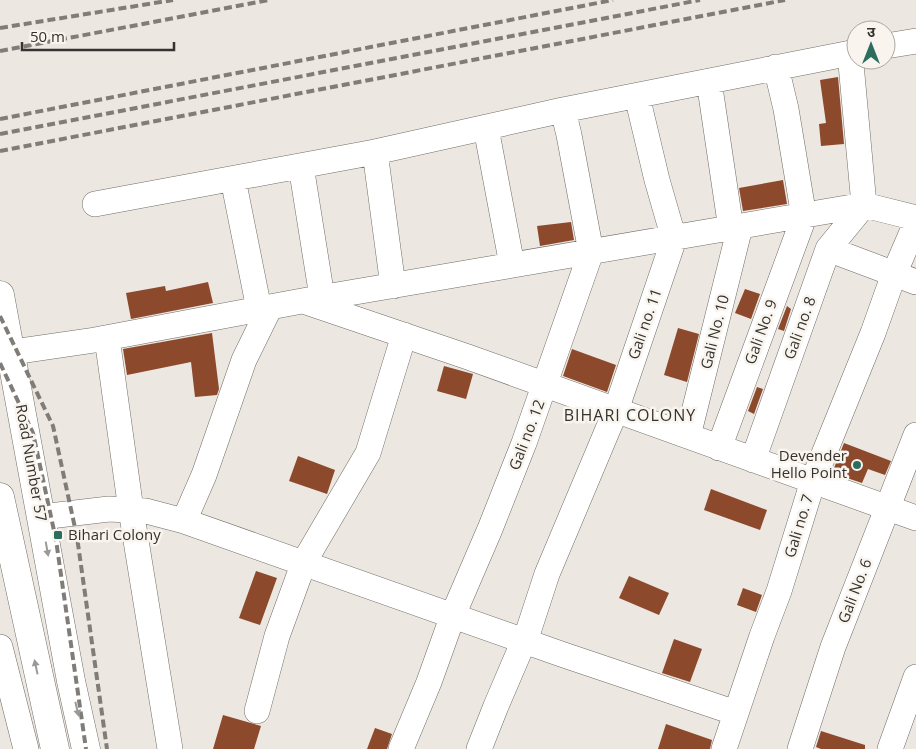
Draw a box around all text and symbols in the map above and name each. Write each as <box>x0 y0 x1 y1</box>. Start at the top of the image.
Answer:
scale bar <box>22 20 175 52</box>
north arrow <box>846 20 896 70</box>
text: उ <box>867 22 876 41</box>
text: 50 m <box>30 26 65 46</box>
street label: Gali no. 11 <box>623 285 666 362</box>
street label: Gali No. 10 <box>695 292 733 371</box>
street label: Gali no. 8 <box>778 294 820 362</box>
street label: Gali No. 9 <box>739 297 781 367</box>
street label: Gali no. 12 <box>503 397 549 473</box>
street label: Road Number 57 <box>12 403 52 523</box>
district label: BIHARI COLONY <box>564 404 696 426</box>
place label: Devender Hello Point <box>771 445 847 482</box>
marker: Devender Hello Point <box>851 459 863 471</box>
street label: Gali no. 7 <box>779 492 817 560</box>
place label: Bihari Colony <box>68 524 161 544</box>
marker: Bihari Colony <box>52 529 64 541</box>
one-way arrow <box>43 542 51 558</box>
street label: Gali No. 6 <box>833 556 875 626</box>
one-way arrow <box>32 659 40 675</box>
one-way arrow <box>73 701 81 716</box>

